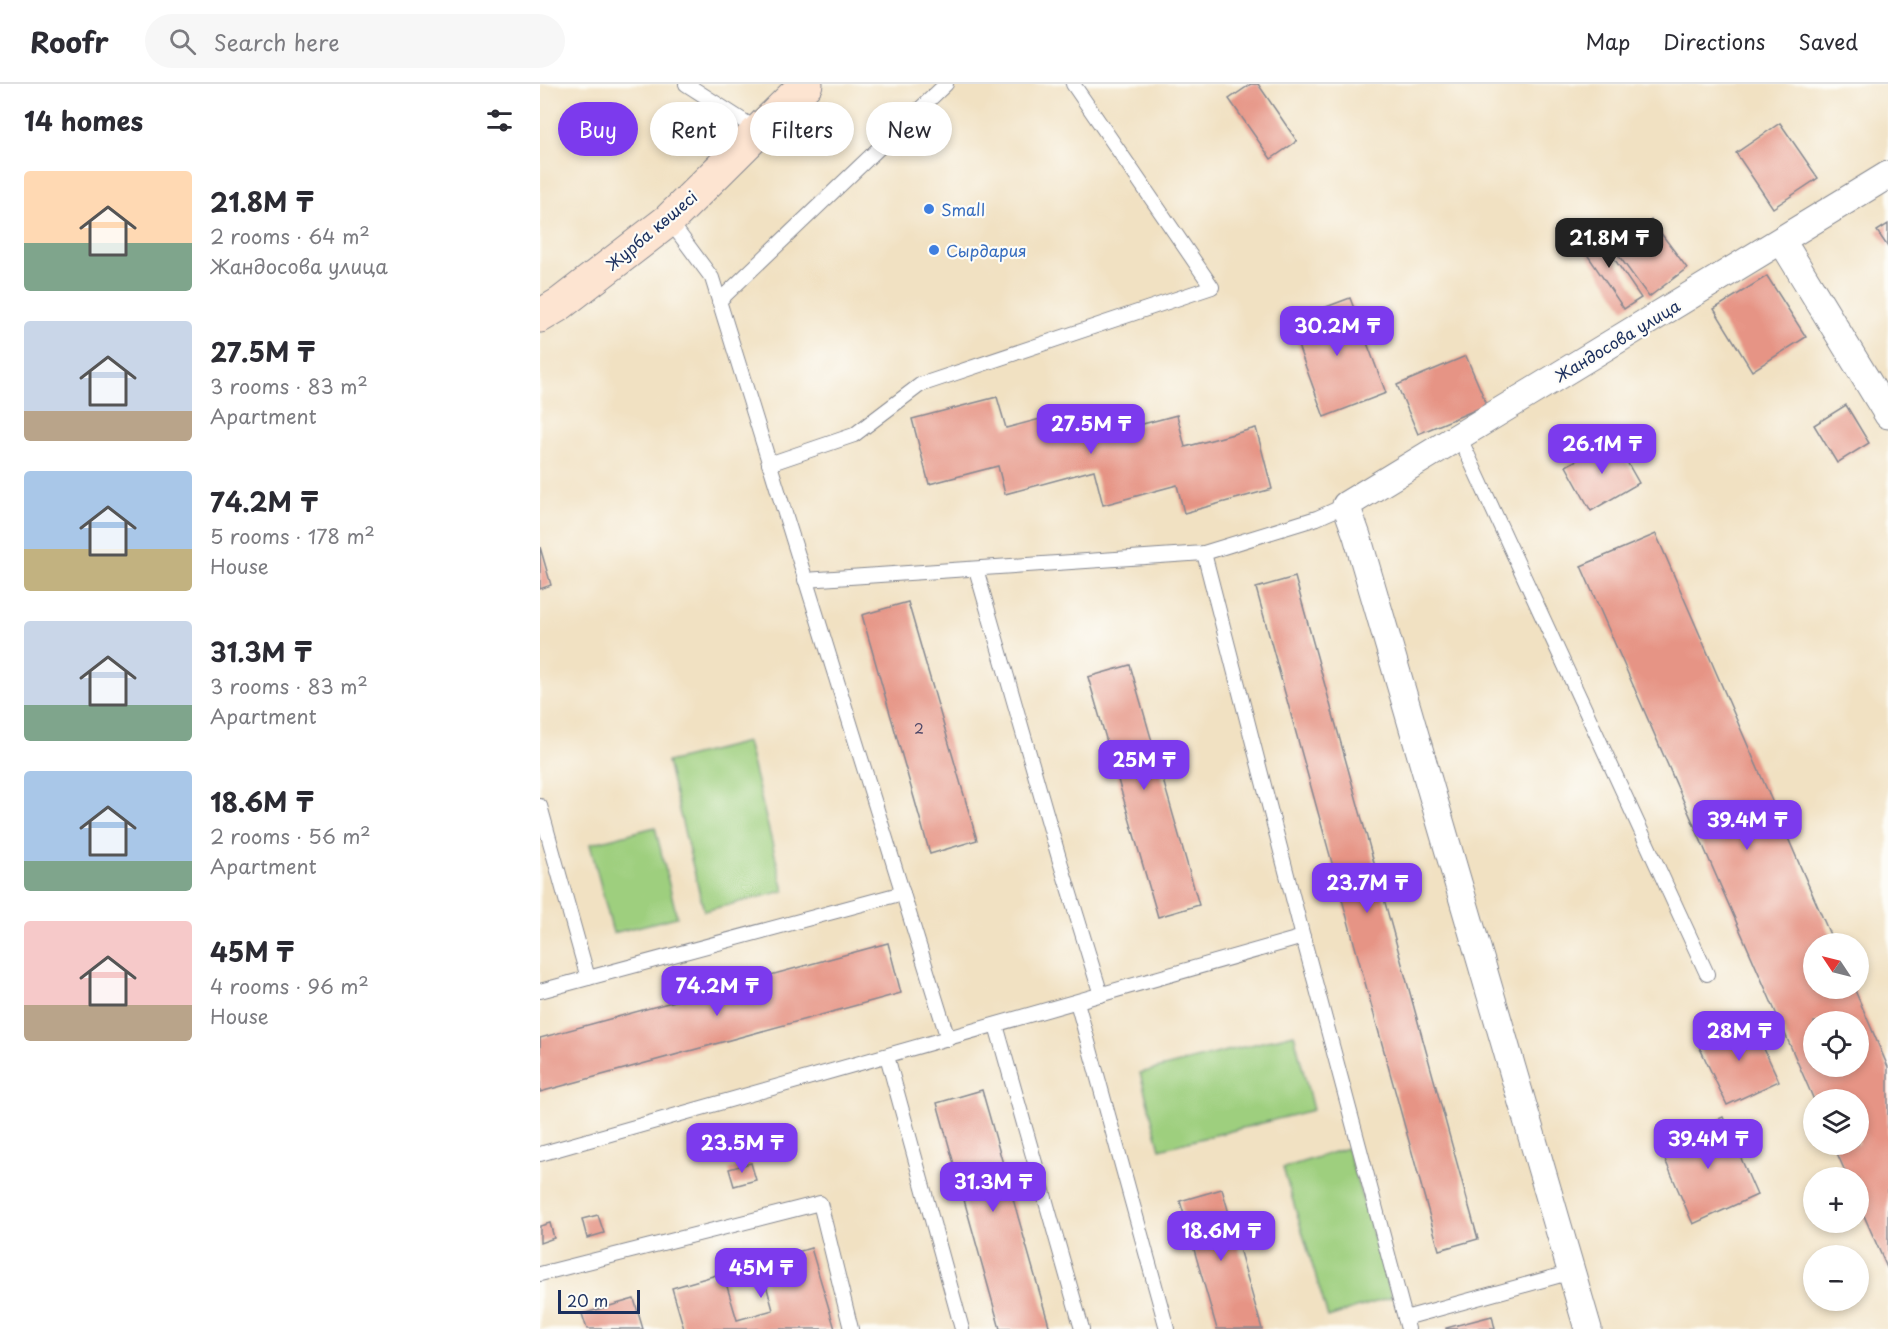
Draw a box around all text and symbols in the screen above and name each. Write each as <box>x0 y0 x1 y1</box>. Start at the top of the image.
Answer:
search box <box>145 14 565 68</box>
text: Roofr <box>30 20 109 63</box>
icon: search <box>166 25 199 58</box>
text: Search here <box>214 25 339 58</box>
text: Map <box>1585 25 1630 57</box>
text: Directions <box>1663 25 1765 57</box>
text: Saved <box>1798 25 1858 57</box>
text: 14 homes <box>24 101 143 140</box>
chip: Buy <box>558 102 638 156</box>
chip: Rent <box>650 102 738 156</box>
chip: Filters <box>750 102 854 156</box>
chip: New <box>866 102 952 156</box>
icon: filters <box>483 104 516 137</box>
text: 21.8M ₸ <box>210 182 314 221</box>
street label: Журба көшесі <box>600 184 702 276</box>
icon: home <box>72 195 144 267</box>
place label: Small <box>941 197 985 221</box>
marker: Small <box>922 202 936 216</box>
pin: 21.8M ₸ <box>1554 218 1664 269</box>
text: 2 rooms · 64 m² <box>210 221 370 251</box>
text: 21.8M ₸ <box>1569 222 1649 252</box>
place label: Сырдария <box>946 238 1027 262</box>
marker: Сырдария <box>927 243 941 257</box>
text: Жандосова улица <box>210 251 388 281</box>
street label: Жандосова улица <box>1550 293 1684 387</box>
pin: 30.2M ₸ <box>1282 306 1392 357</box>
text: 30.2M ₸ <box>1294 310 1380 340</box>
text: 27.5M ₸ <box>210 332 315 371</box>
icon: home <box>72 345 144 417</box>
text: 3 rooms · 83 m² <box>210 371 368 401</box>
text: Apartment <box>210 401 317 431</box>
pin: 27.5M ₸ <box>1036 404 1146 455</box>
text: 27.5M ₸ <box>1051 408 1131 438</box>
pin: 26.1M ₸ <box>1547 424 1657 475</box>
text: 26.1M ₸ <box>1562 428 1642 458</box>
text: 74.2M ₸ <box>210 482 318 521</box>
icon: home <box>72 495 144 567</box>
text: 5 rooms · 178 m² <box>210 521 375 551</box>
text: House <box>210 551 269 581</box>
text: 31.3M ₸ <box>210 632 312 671</box>
icon: home <box>72 645 144 717</box>
text: 3 rooms · 83 m² <box>210 671 368 701</box>
text: Apartment <box>210 701 317 731</box>
house number: 2 <box>914 718 924 739</box>
pin: 25M ₸ <box>1102 740 1186 791</box>
text: 25M ₸ <box>1112 744 1176 774</box>
text: 18.6M ₸ <box>210 782 313 821</box>
icon: home <box>72 795 144 867</box>
pin: 39.4M ₸ <box>1692 800 1802 851</box>
text: 39.4M ₸ <box>1707 804 1787 834</box>
text: 2 rooms · 56 m² <box>210 821 371 851</box>
text: Apartment <box>210 851 317 881</box>
pin: 23.7M ₸ <box>1312 863 1422 914</box>
text: 23.7M ₸ <box>1326 867 1408 897</box>
text: 45M ₸ <box>210 932 294 971</box>
north arrow <box>1803 933 1869 999</box>
map controls <box>1803 933 1869 1311</box>
icon: home <box>72 945 144 1017</box>
pin: 74.2M ₸ <box>662 966 772 1017</box>
text: 74.2M ₸ <box>676 970 759 1000</box>
text: 4 rooms · 96 m² <box>210 971 369 1001</box>
text: House <box>210 1001 269 1031</box>
pin: 28M ₸ <box>1697 1011 1781 1062</box>
button: locate <box>1803 1011 1869 1077</box>
text: 28M ₸ <box>1707 1015 1771 1045</box>
button: layers <box>1803 1089 1869 1155</box>
pin: 39.4M ₸ <box>1653 1119 1763 1170</box>
pin: 23.5M ₸ <box>687 1123 797 1174</box>
text: 39.4M ₸ <box>1668 1123 1748 1153</box>
text: 23.5M ₸ <box>701 1127 783 1157</box>
pin: 31.3M ₸ <box>938 1162 1048 1213</box>
text: 31.3M ₸ <box>954 1166 1032 1196</box>
button: + <box>1803 1167 1869 1233</box>
pin: 18.6M ₸ <box>1166 1211 1276 1262</box>
text: 18.6M ₸ <box>1181 1215 1261 1245</box>
button: − <box>1803 1245 1869 1311</box>
pin: 45M ₸ <box>719 1248 803 1299</box>
text: 45M ₸ <box>729 1252 793 1282</box>
scale bar <box>558 1287 640 1314</box>
text: 20 m <box>567 1288 608 1312</box>

